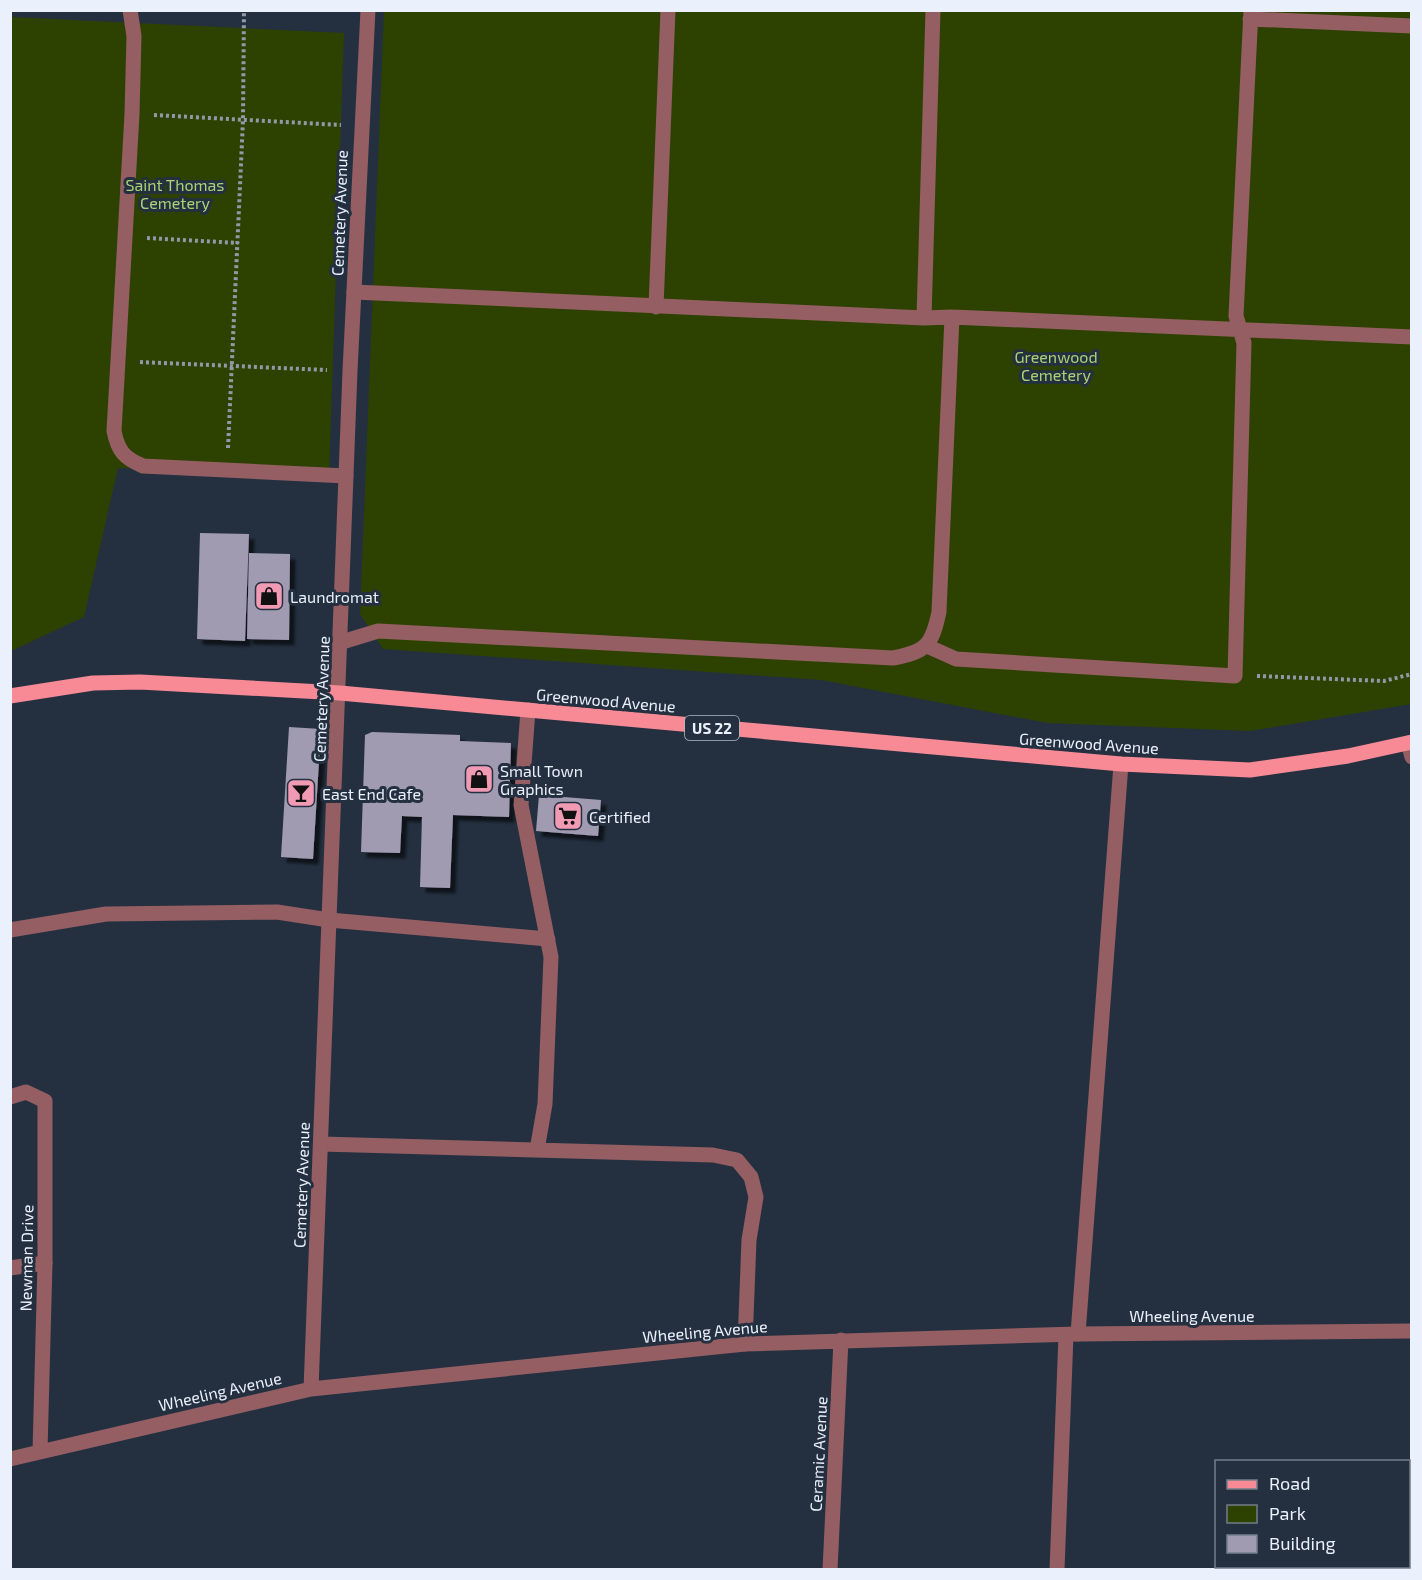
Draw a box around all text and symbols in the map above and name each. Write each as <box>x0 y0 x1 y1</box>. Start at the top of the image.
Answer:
street label: Cemetery Avenue <box>327 150 351 276</box>
park label: Saint Thomas Cemetery <box>126 175 224 212</box>
park label: Greenwood Cemetery <box>1014 347 1098 384</box>
shop icon: Laundromat <box>253 580 285 612</box>
place label: Laundromat <box>290 587 379 606</box>
street label: Cemetery Avenue <box>309 636 333 762</box>
street label: Greenwood Avenue <box>535 684 677 716</box>
road number: US 22 <box>685 716 739 740</box>
street label: Greenwood Avenue <box>1018 729 1160 757</box>
place label: Small Town Graphics <box>500 761 583 798</box>
shop icon: Small Town Graphics <box>463 763 495 795</box>
bar icon: East End Cafe <box>285 777 317 809</box>
place label: East End Cafe <box>322 784 421 803</box>
supermarket icon: Certified <box>552 800 584 832</box>
place label: Certified <box>589 807 651 826</box>
street label: Cemetery Avenue <box>289 1122 313 1248</box>
street label: Newman Drive <box>16 1204 36 1312</box>
street label: Wheeling Avenue <box>1129 1306 1255 1325</box>
street label: Wheeling Avenue <box>642 1316 768 1346</box>
street label: Wheeling Avenue <box>157 1368 283 1414</box>
street label: Ceramic Avenue <box>805 1396 831 1512</box>
legend <box>1215 1460 1410 1568</box>
text: Road <box>1269 1472 1310 1494</box>
text: Park <box>1269 1502 1306 1524</box>
text: Building <box>1269 1532 1336 1554</box>

